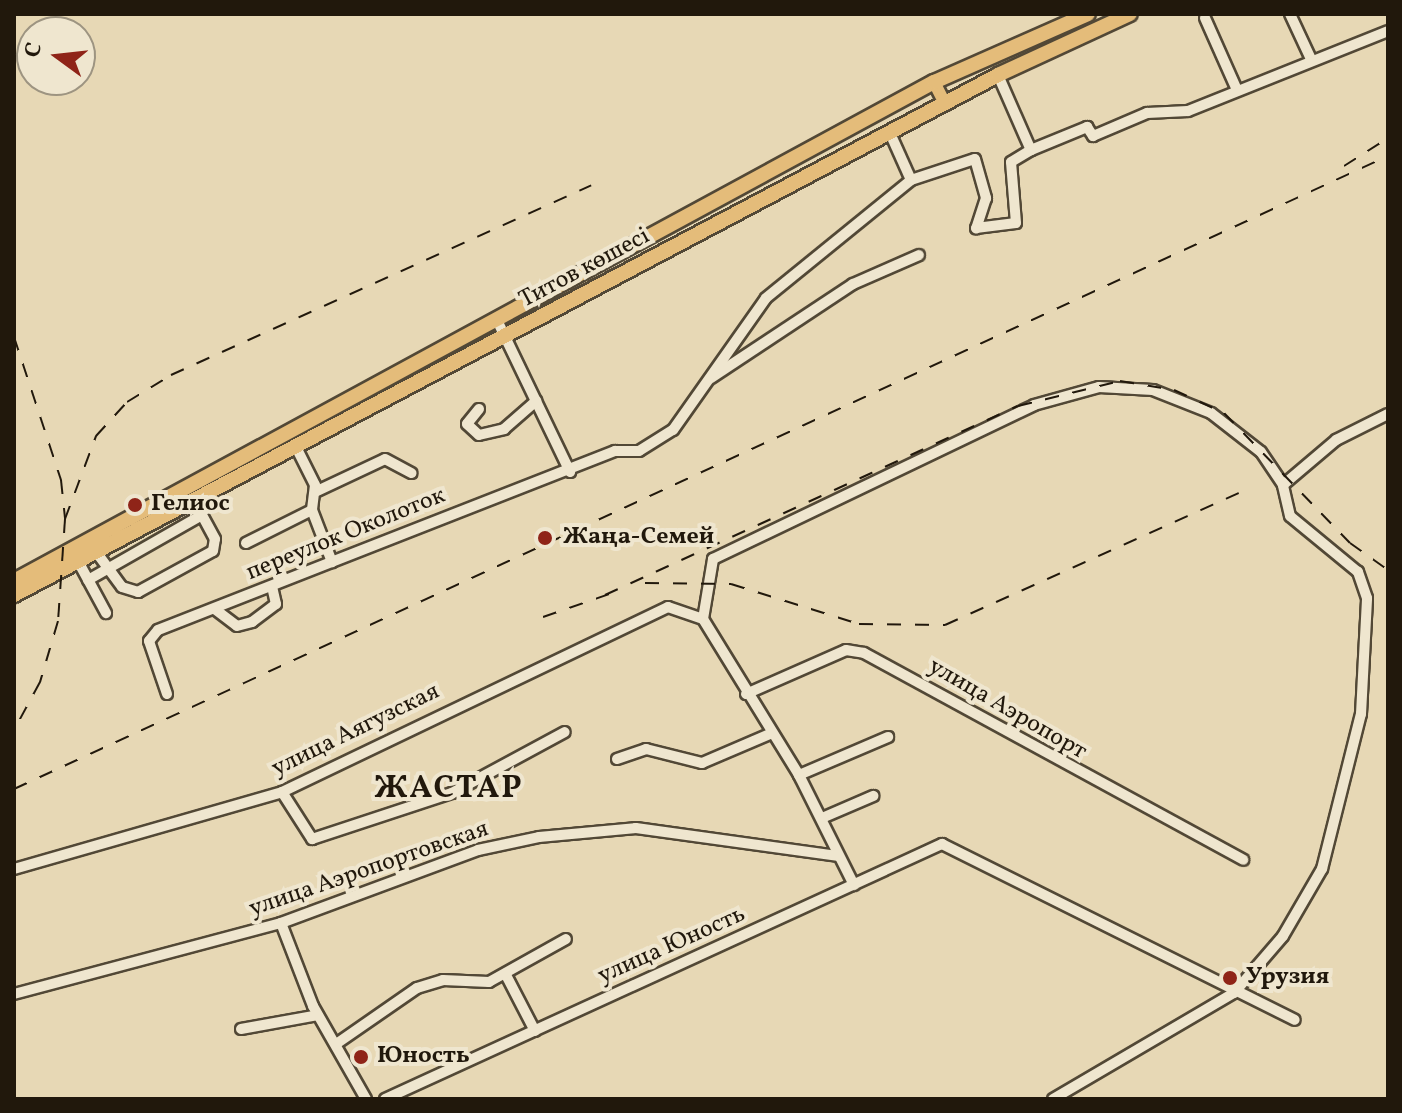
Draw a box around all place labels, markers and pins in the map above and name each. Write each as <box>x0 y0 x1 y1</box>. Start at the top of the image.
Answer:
place label: Гелиос <box>151 491 230 519</box>
marker: Гелиос <box>126 496 144 514</box>
place label: Жаңа-Семей <box>563 524 714 552</box>
marker: Жаңа-Семей <box>534 527 556 549</box>
place label: Урузия <box>1246 964 1329 992</box>
marker: Урузия <box>1221 969 1239 987</box>
place label: Юность <box>377 1043 470 1071</box>
marker: Юность <box>352 1048 370 1066</box>

